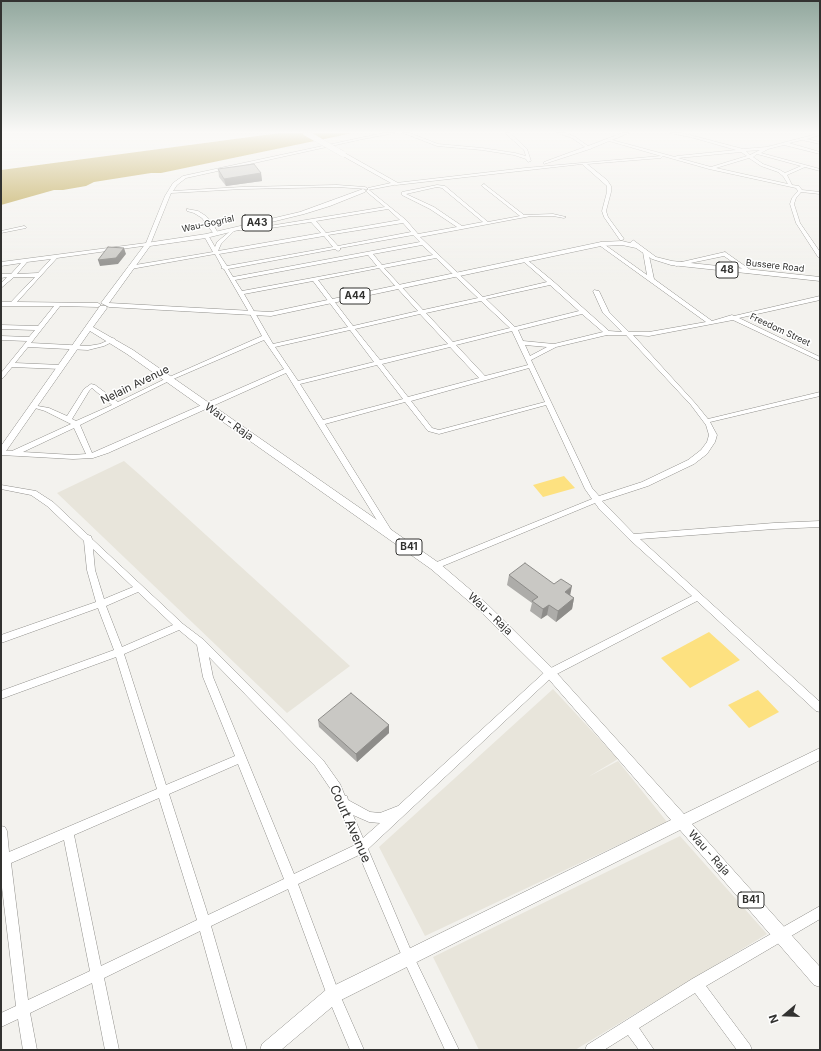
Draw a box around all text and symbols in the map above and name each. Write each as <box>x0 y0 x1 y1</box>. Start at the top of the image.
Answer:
street label: Wau-Gogrial <box>181 213 235 235</box>
road number: A43 <box>242 215 272 231</box>
street label: Bussere Road <box>745 258 805 274</box>
road number: 48 <box>716 262 738 278</box>
road number: A44 <box>340 288 370 304</box>
street label: Freedom Street <box>748 311 812 349</box>
street label: Nelain Avenue <box>99 363 171 407</box>
street label: Wau - Raja <box>202 400 256 444</box>
road number: B41 <box>396 539 422 555</box>
street label: Wau - Raja <box>465 590 515 638</box>
street label: Court Avenue <box>326 783 374 865</box>
street label: Wau - Raja <box>685 828 733 878</box>
road number: B41 <box>738 892 764 908</box>
north arrow <box>765 995 805 1035</box>
text: N <box>766 1013 782 1025</box>

